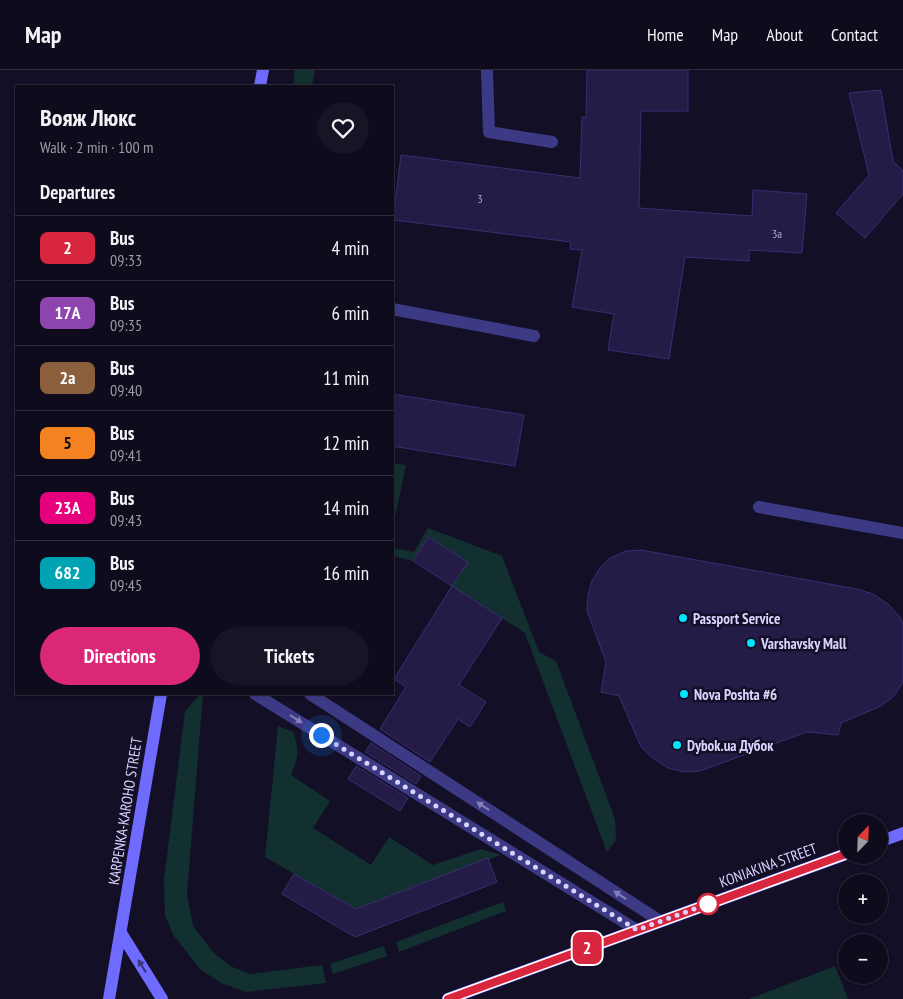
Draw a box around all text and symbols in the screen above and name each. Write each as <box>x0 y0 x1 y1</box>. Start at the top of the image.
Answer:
text: Map <box>25 19 62 50</box>
text: Home <box>647 23 684 46</box>
text: Map <box>712 23 738 46</box>
text: About <box>766 23 803 46</box>
text: Contact <box>831 23 878 46</box>
text: Вояж Люкс <box>40 102 136 133</box>
button: heart <box>317 102 369 154</box>
text: Walk · 2 min · 100 m <box>40 137 153 157</box>
text: Departures <box>40 180 115 204</box>
house number: 3 <box>477 191 483 206</box>
text: Bus <box>110 226 134 250</box>
house number: 3а <box>772 226 782 241</box>
text: 2 <box>63 236 72 259</box>
text: 4 min <box>332 236 369 260</box>
text: 09:33 <box>110 250 142 270</box>
text: Bus <box>110 291 134 315</box>
text: 17А <box>54 301 81 324</box>
text: 6 min <box>332 301 369 325</box>
text: 09:35 <box>110 315 142 335</box>
text: Bus <box>110 356 134 380</box>
text: 2а <box>59 366 76 389</box>
text: 11 min <box>323 366 369 390</box>
text: 09:40 <box>110 380 142 400</box>
text: Bus <box>110 421 134 445</box>
text: 5 <box>63 431 72 454</box>
text: 12 min <box>323 431 369 455</box>
text: 09:41 <box>110 445 142 465</box>
text: Bus <box>110 486 134 510</box>
text: 23А <box>54 496 81 519</box>
text: 14 min <box>323 496 369 520</box>
text: 09:43 <box>110 510 142 530</box>
text: Bus <box>110 551 134 575</box>
text: 682 <box>55 561 80 584</box>
text: 16 min <box>323 561 369 585</box>
text: 09:45 <box>110 575 142 595</box>
place label: Passport Service <box>693 609 780 628</box>
marker: Passport Service <box>677 612 689 624</box>
button: Directions <box>40 627 200 685</box>
button: Tickets <box>210 627 369 685</box>
place label: Varshavsky Mall <box>760 634 847 653</box>
marker: Varshavsky Mall <box>745 637 757 649</box>
place label: Nova Poshta #6 <box>694 685 777 704</box>
marker: Nova Poshta #6 <box>678 688 690 700</box>
one-way arrow <box>289 715 303 724</box>
your location <box>309 723 334 748</box>
street label: KARPENKA-KAROHO STREET <box>104 736 146 886</box>
place label: Dybok.ua Дубок <box>687 736 774 755</box>
marker: Dybok.ua Дубок <box>671 739 683 751</box>
one-way arrow <box>477 801 490 811</box>
north arrow <box>838 814 888 864</box>
map controls <box>838 814 888 984</box>
street label: KONIAKINA STREET <box>717 838 820 891</box>
button: + <box>838 874 888 924</box>
one-way arrow <box>613 890 626 899</box>
unlabelled marker <box>697 893 719 915</box>
line badge: 2 <box>571 932 603 964</box>
button: − <box>838 934 888 984</box>
text: 2 <box>583 936 591 959</box>
one-way arrow <box>137 959 146 972</box>

